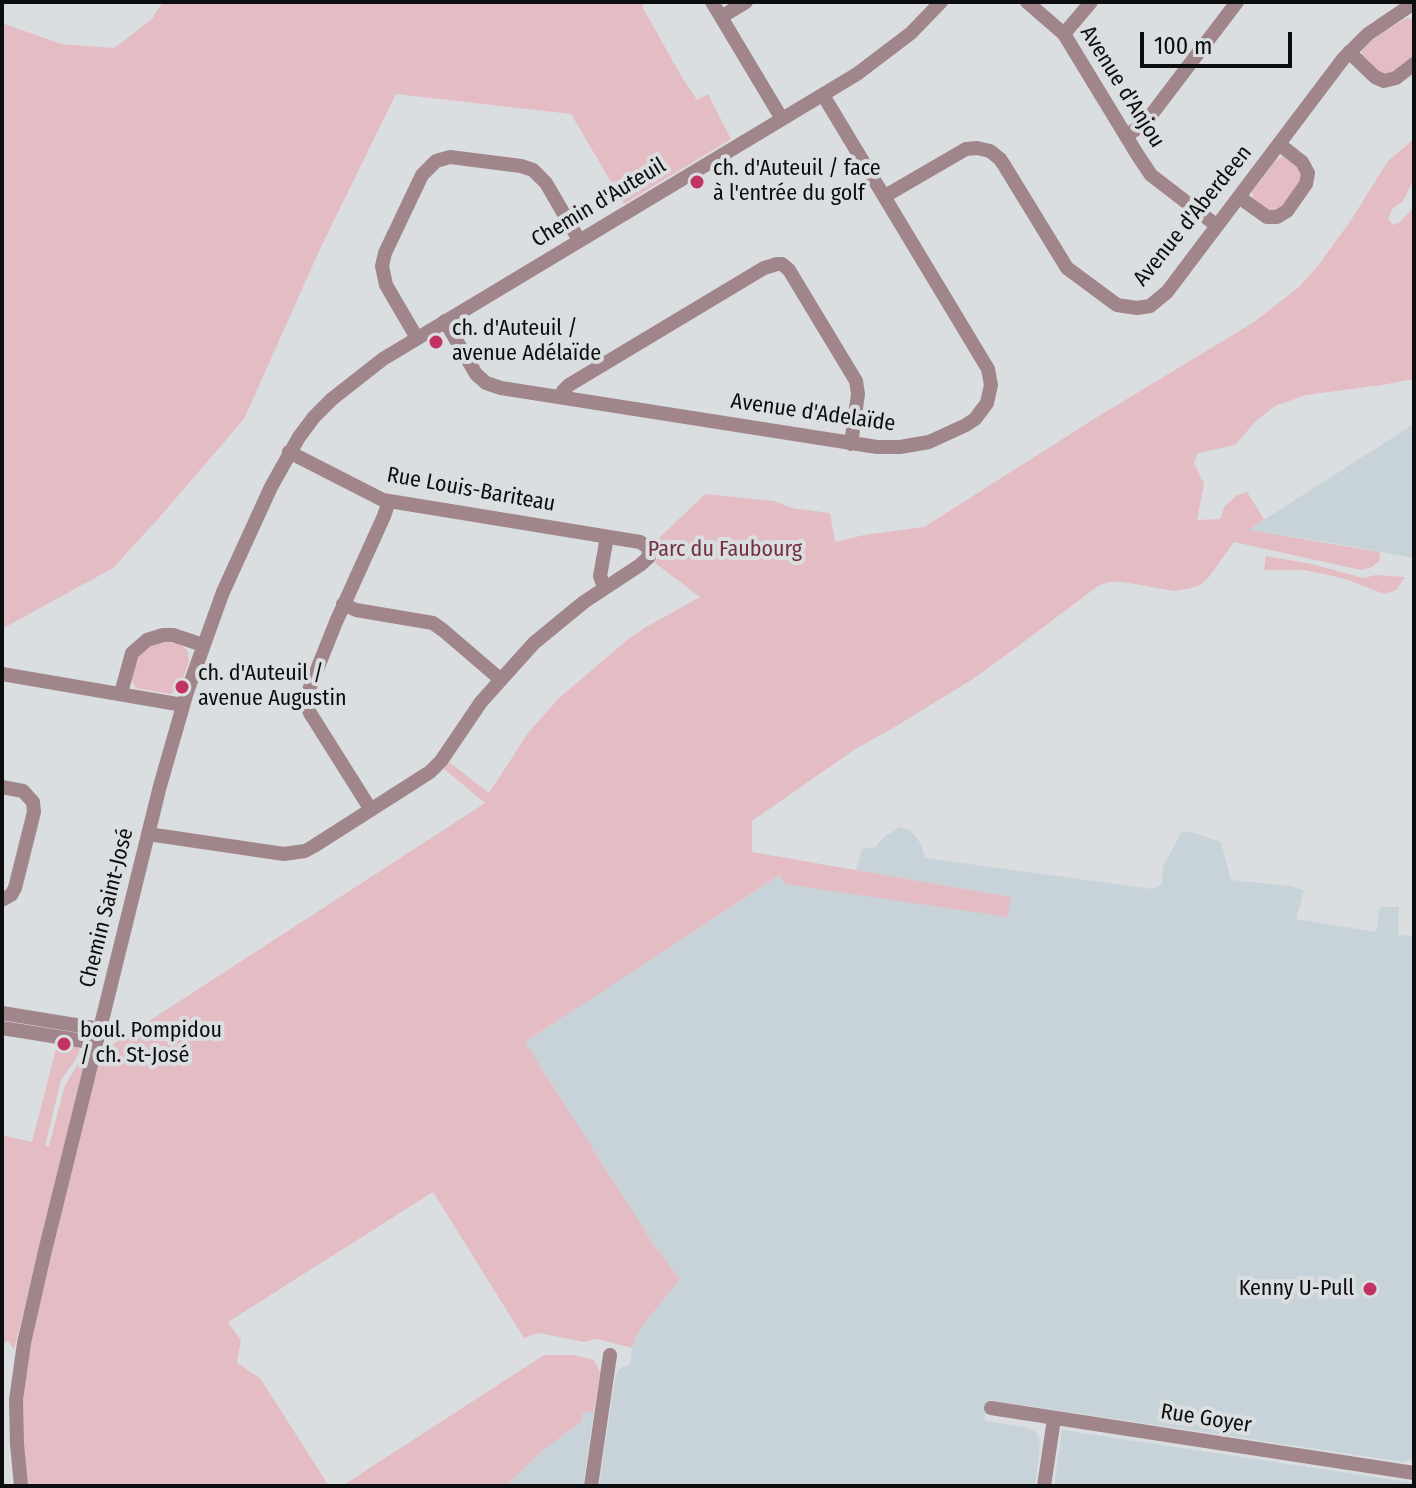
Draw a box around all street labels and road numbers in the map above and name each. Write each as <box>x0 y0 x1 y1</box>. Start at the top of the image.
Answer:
street label: Avenue d'Anjou <box>1074 21 1170 153</box>
street label: Avenue d'Aberdeen <box>1128 140 1258 292</box>
street label: Chemin d'Auteuil <box>527 153 671 253</box>
street label: Avenue d'Adelaïde <box>729 388 897 438</box>
street label: Rue Louis-Bariteau <box>385 462 557 518</box>
street label: Chemin Saint-José <box>74 825 140 991</box>
street label: Rue Goyer <box>1159 1399 1253 1439</box>

